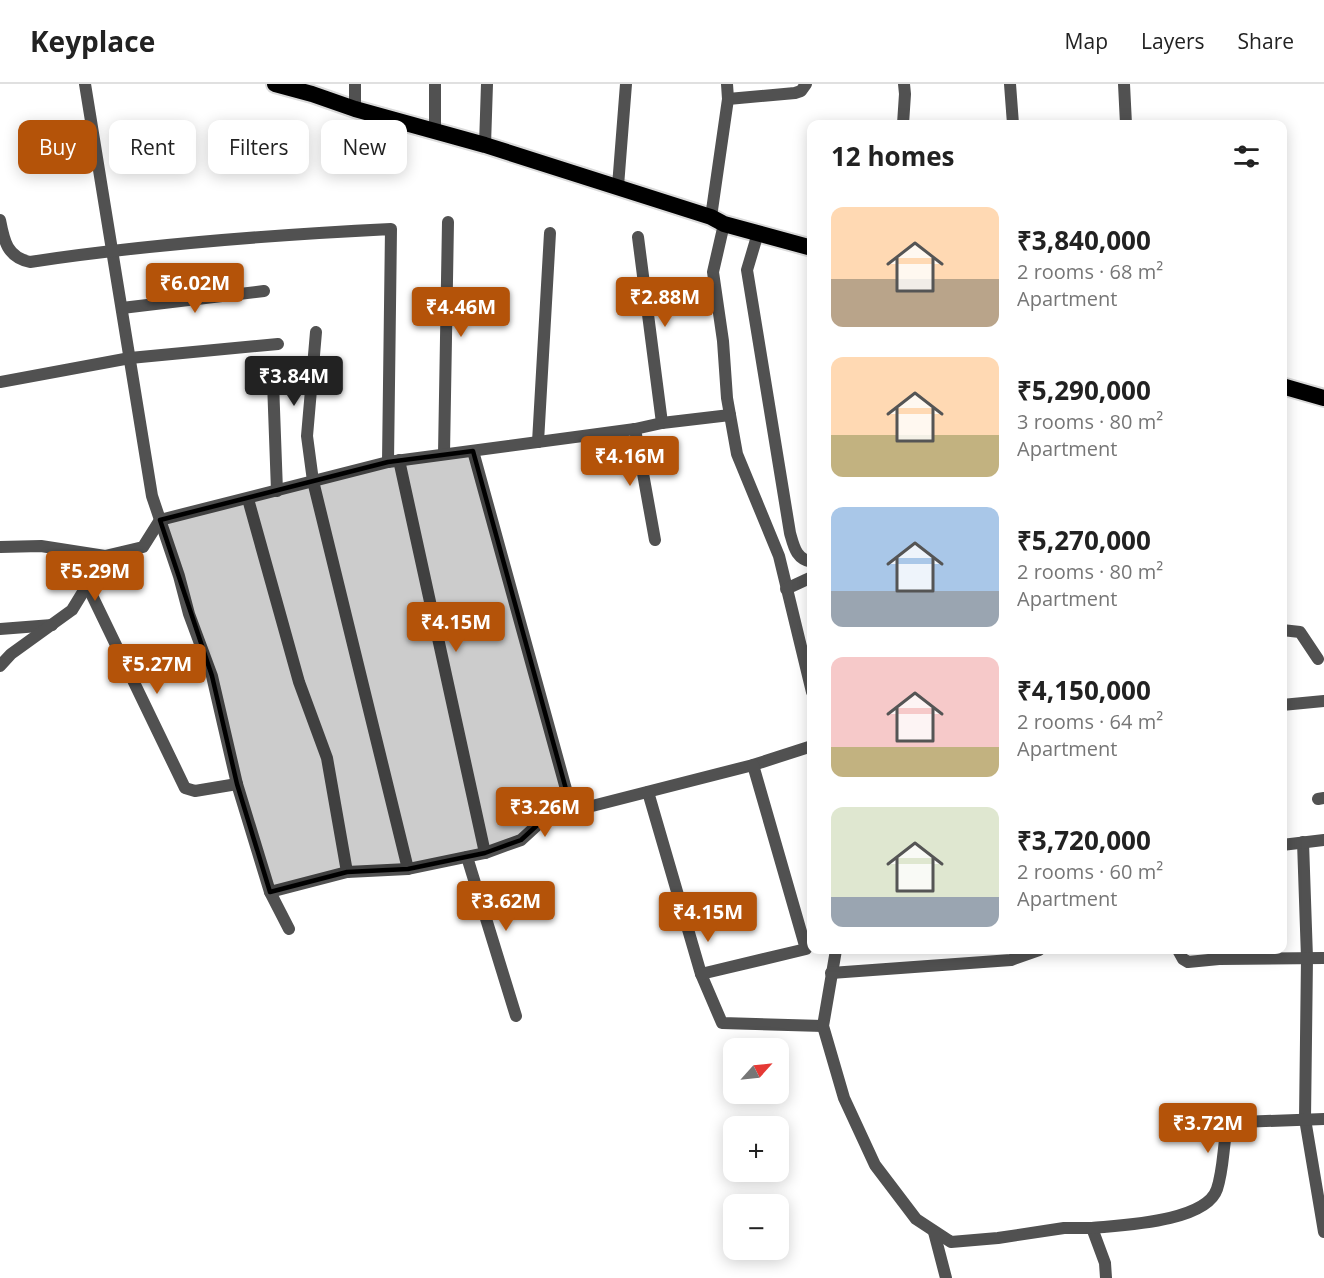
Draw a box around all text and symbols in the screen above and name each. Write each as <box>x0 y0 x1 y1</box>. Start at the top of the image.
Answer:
text: Keyplace <box>30 22 155 60</box>
text: Map <box>1065 27 1108 55</box>
text: Layers <box>1141 27 1205 55</box>
text: Share <box>1238 27 1294 55</box>
chip: Buy <box>18 120 97 174</box>
chip: Rent <box>109 120 196 174</box>
chip: Filters <box>208 120 309 174</box>
chip: New <box>321 120 407 174</box>
text: 12 homes <box>831 138 955 174</box>
icon: filters <box>1230 140 1263 173</box>
text: ₹3,840,000 <box>1017 222 1151 258</box>
icon: home <box>879 231 951 303</box>
text: 2 rooms · 68 m² <box>1017 258 1163 285</box>
pin: ₹6.02M <box>146 263 244 314</box>
text: ₹6.02M <box>160 269 230 296</box>
pin: ₹2.88M <box>616 277 714 328</box>
text: ₹2.88M <box>630 283 700 310</box>
text: Apartment <box>1017 285 1117 312</box>
pin: ₹4.46M <box>412 287 510 338</box>
text: ₹4.46M <box>426 293 496 320</box>
pin: ₹3.84M <box>245 356 343 407</box>
text: ₹3.84M <box>259 362 329 389</box>
text: ₹5,290,000 <box>1017 372 1151 408</box>
icon: home <box>879 381 951 453</box>
text: 3 rooms · 80 m² <box>1017 408 1163 435</box>
text: Apartment <box>1017 435 1117 462</box>
pin: ₹4.16M <box>581 436 679 487</box>
text: ₹4.16M <box>595 442 665 469</box>
text: ₹5,270,000 <box>1017 522 1151 558</box>
icon: home <box>879 531 951 603</box>
pin: ₹5.29M <box>46 551 144 602</box>
text: ₹5.29M <box>60 557 130 584</box>
text: 2 rooms · 80 m² <box>1017 558 1163 585</box>
text: Apartment <box>1017 585 1117 612</box>
pin: ₹4.15M <box>407 602 505 653</box>
text: ₹4.15M <box>421 608 491 635</box>
pin: ₹5.27M <box>108 644 206 695</box>
text: ₹5.27M <box>122 650 192 677</box>
text: ₹4,150,000 <box>1017 672 1151 708</box>
icon: home <box>879 681 951 753</box>
text: 2 rooms · 64 m² <box>1017 708 1163 735</box>
text: Apartment <box>1017 735 1117 762</box>
pin: ₹3.26M <box>496 787 594 838</box>
text: ₹3.26M <box>510 793 580 820</box>
text: ₹3,720,000 <box>1017 822 1151 858</box>
icon: home <box>879 831 951 903</box>
text: 2 rooms · 60 m² <box>1017 858 1163 885</box>
pin: ₹3.62M <box>457 881 555 932</box>
text: Apartment <box>1017 885 1117 912</box>
text: ₹3.62M <box>471 887 541 914</box>
pin: ₹4.15M <box>659 892 757 943</box>
text: ₹4.15M <box>673 898 743 925</box>
north arrow <box>723 1038 789 1104</box>
map controls <box>723 1038 789 1260</box>
pin: ₹3.72M <box>1159 1103 1257 1154</box>
text: ₹3.72M <box>1173 1109 1243 1136</box>
button: + <box>723 1116 789 1182</box>
button: − <box>723 1194 789 1260</box>

